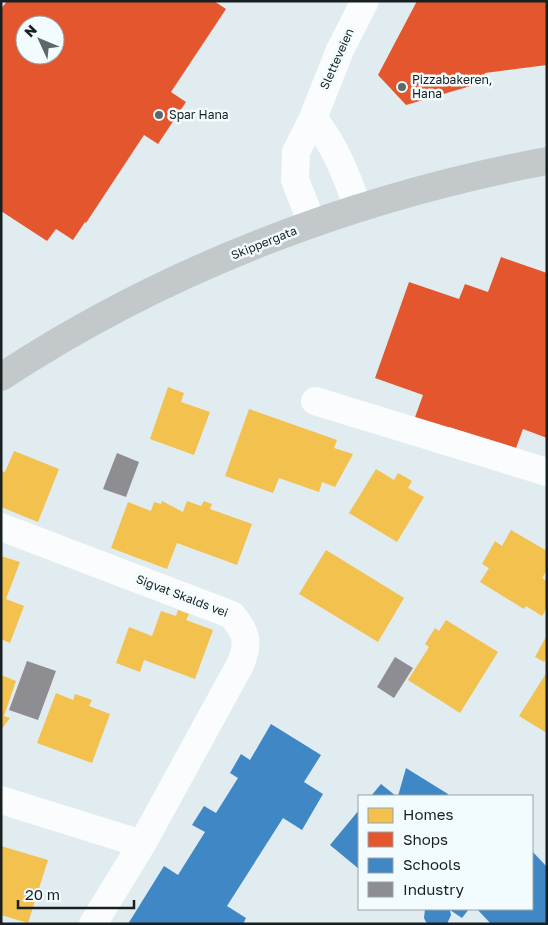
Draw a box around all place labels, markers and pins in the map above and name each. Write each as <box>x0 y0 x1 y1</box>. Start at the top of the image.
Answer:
place label: Pizzabakeren, Hana <box>412 72 492 101</box>
marker: Pizzabakeren, Hana <box>396 81 408 93</box>
place label: Spar Hana <box>169 107 229 122</box>
marker: Spar Hana <box>153 109 165 121</box>

